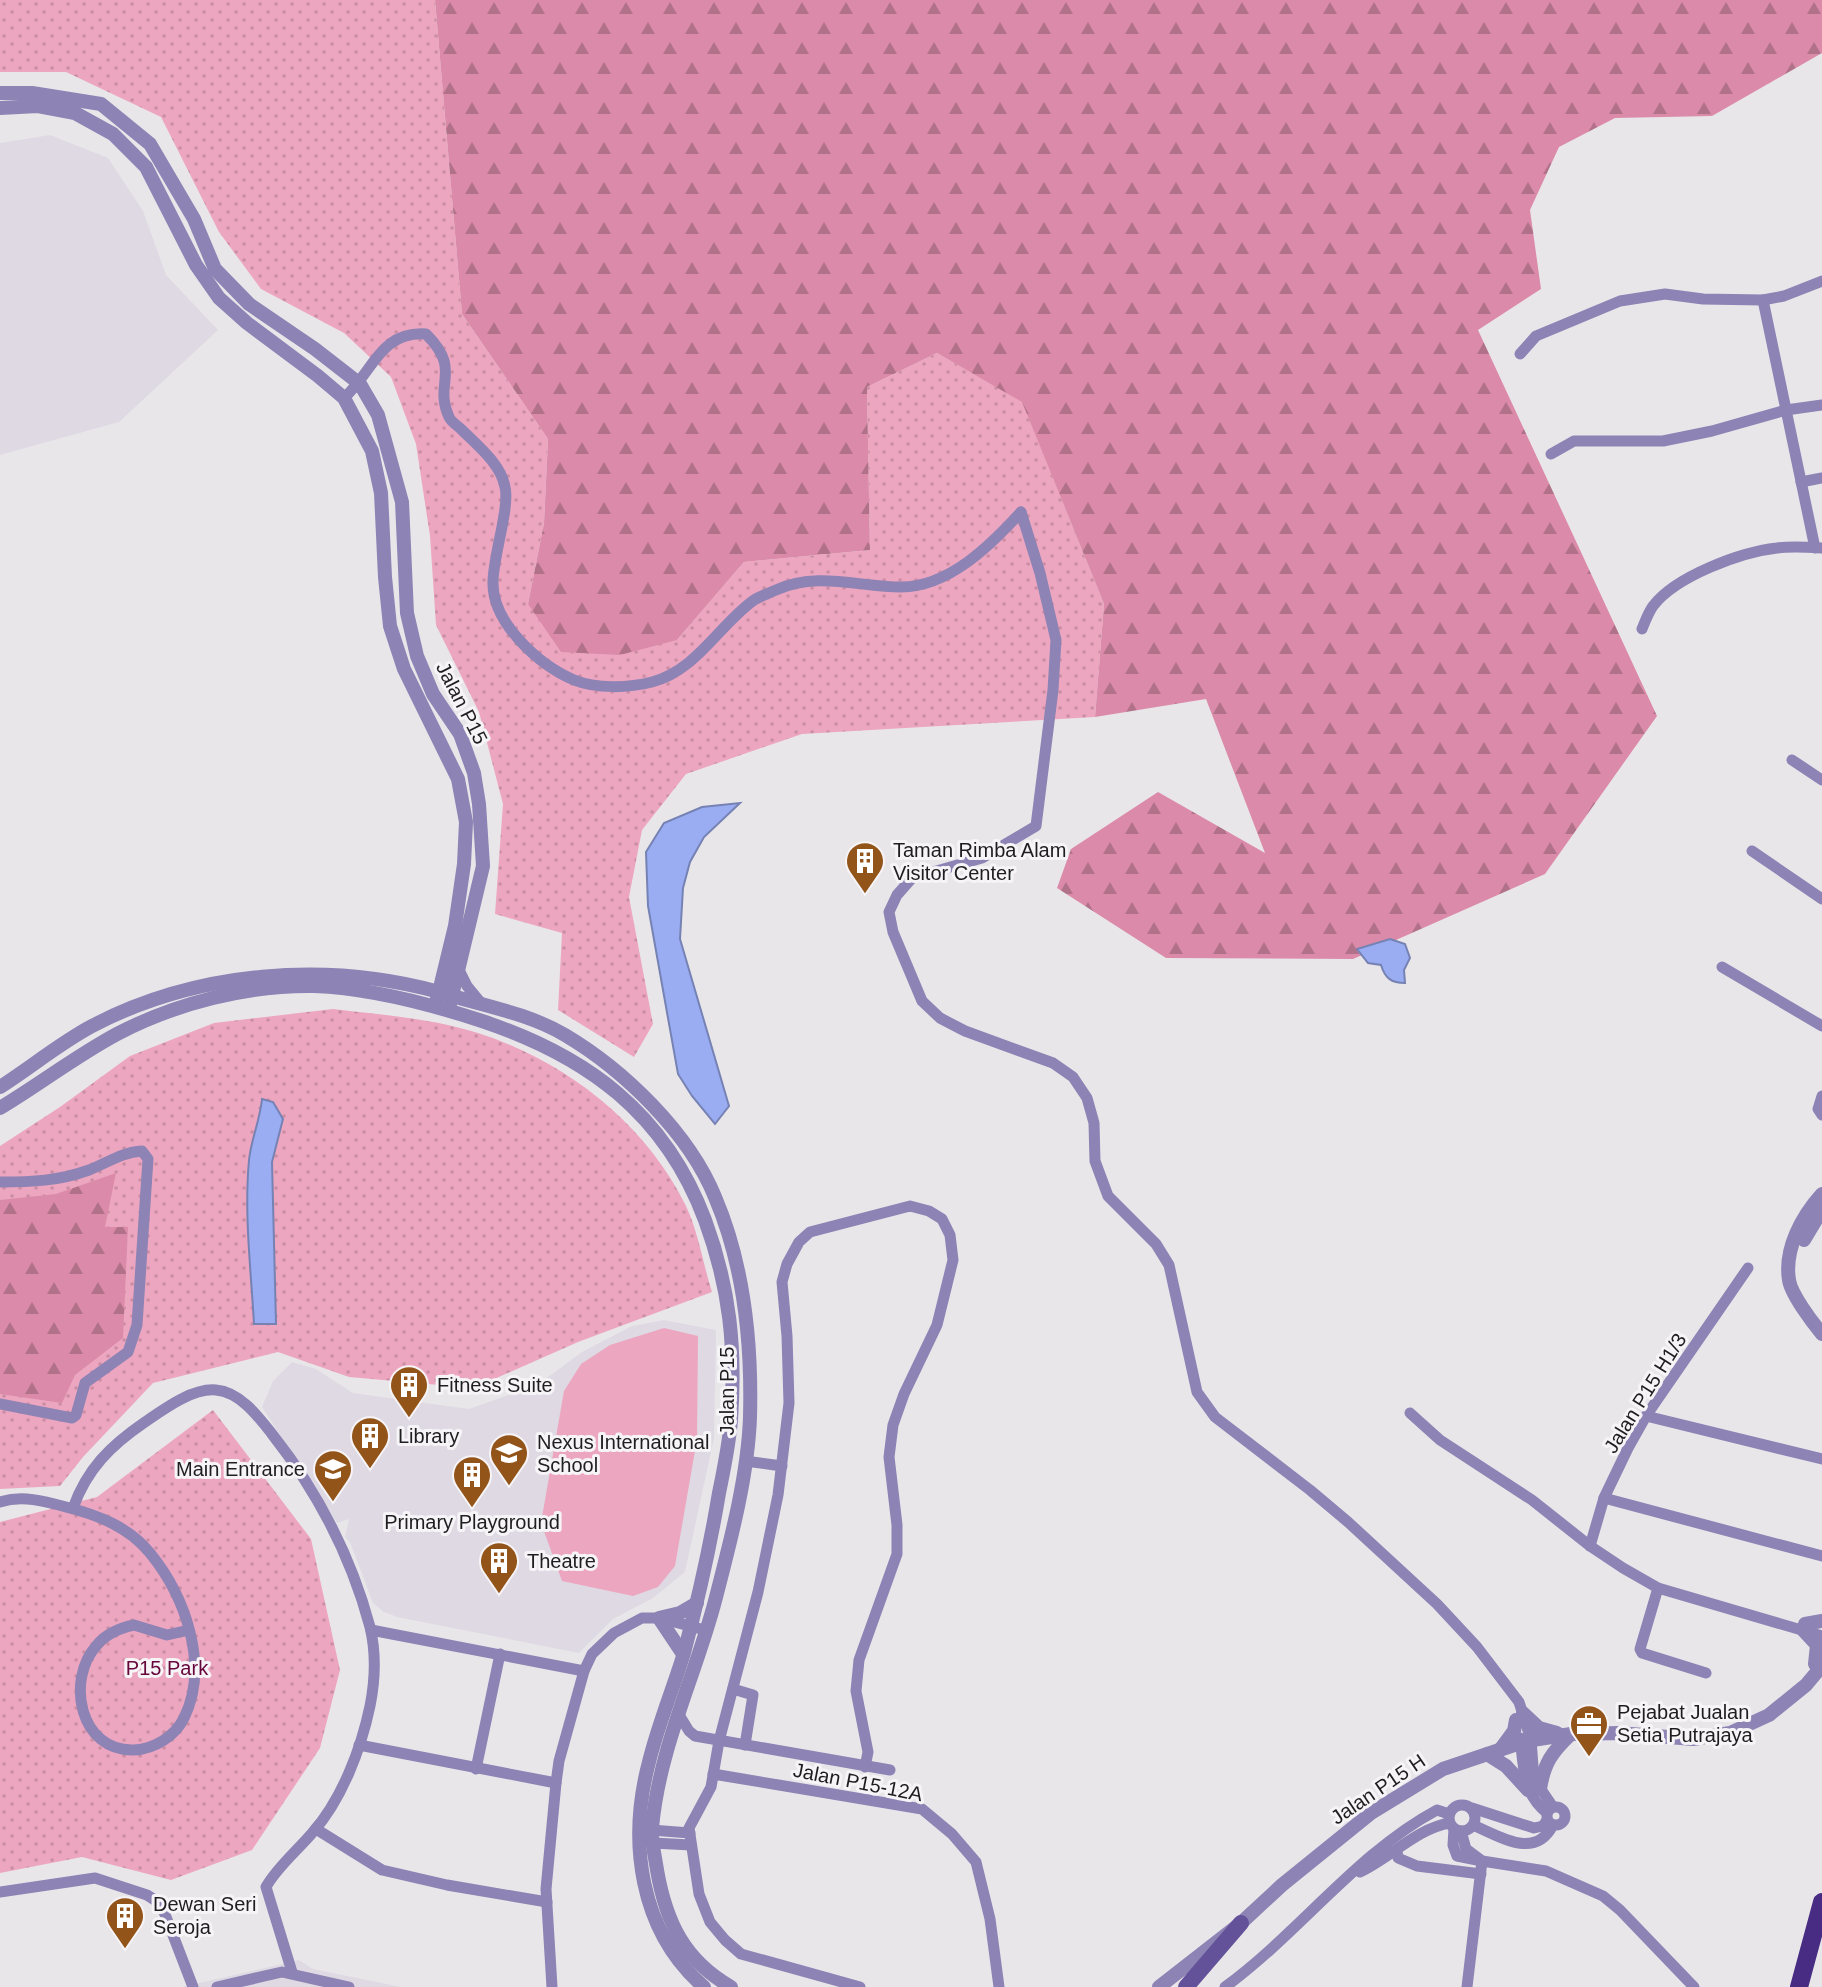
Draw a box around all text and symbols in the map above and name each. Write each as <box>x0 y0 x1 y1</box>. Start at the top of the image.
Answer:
street label: Jalan P15 <box>432 658 492 748</box>
place label: Taman Rimba Alam Visitor Center <box>893 839 1066 884</box>
building icon: Taman Rimba Alam Visitor Center <box>844 840 886 895</box>
street label: Jalan P15 H1/3 <box>1599 1329 1691 1457</box>
street label: Jalan P15 <box>716 1347 738 1435</box>
building icon: Fitness Suite <box>388 1364 430 1419</box>
place label: Fitness Suite <box>437 1374 553 1396</box>
building icon: Library <box>349 1415 391 1470</box>
place label: Library <box>398 1425 459 1447</box>
place label: Nexus International School <box>537 1431 709 1476</box>
school or university icon: Nexus International School <box>488 1432 530 1487</box>
school or university icon: Main Entrance <box>312 1448 354 1503</box>
building icon: Primary Playground <box>451 1454 493 1509</box>
place label: Main Entrance <box>176 1458 305 1480</box>
place label: Primary Playground <box>384 1511 560 1533</box>
building icon: Theatre <box>478 1540 520 1595</box>
place label: Theatre <box>527 1550 596 1572</box>
park label: P15 Park <box>126 1657 209 1679</box>
place label: Pejabat Jualan Setia Putrajaya <box>1617 1701 1754 1746</box>
office icon: Pejabat Jualan Setia Putrajaya <box>1568 1703 1610 1758</box>
street label: Jalan P15 H <box>1327 1749 1429 1829</box>
street label: Jalan P15-12A <box>792 1759 925 1805</box>
place label: Dewan Seri Seroja <box>153 1893 256 1938</box>
building icon: Dewan Seri Seroja <box>104 1895 146 1950</box>

